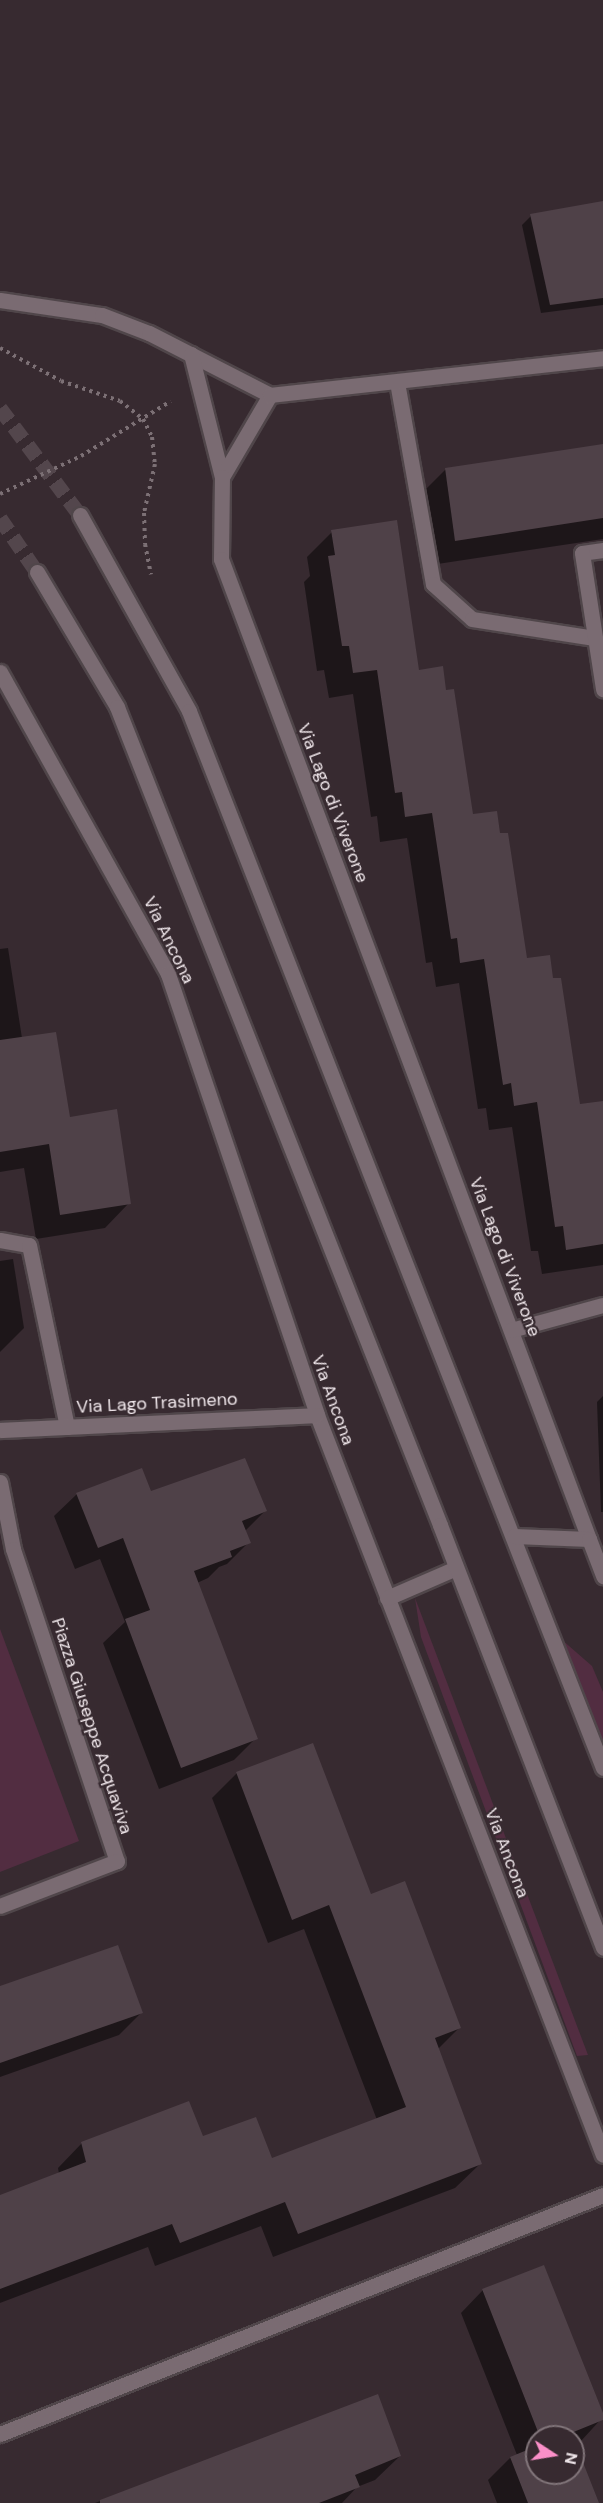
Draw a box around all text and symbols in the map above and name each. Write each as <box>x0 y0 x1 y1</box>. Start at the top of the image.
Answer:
street label: Via Lago di Viverone <box>293 720 373 886</box>
street label: Via Ancona <box>139 893 199 987</box>
street label: Via Lago di Viverone <box>465 1174 545 1340</box>
street label: Via Ancona <box>307 1352 359 1448</box>
street label: Via Lago Trasimeno <box>76 1388 238 1418</box>
street label: Piazza Giuseppe Acquaviva <box>47 1615 137 1837</box>
street label: Via Ancona <box>480 1805 534 1901</box>
north arrow <box>525 2425 585 2485</box>
text: N <box>560 2451 583 2466</box>

